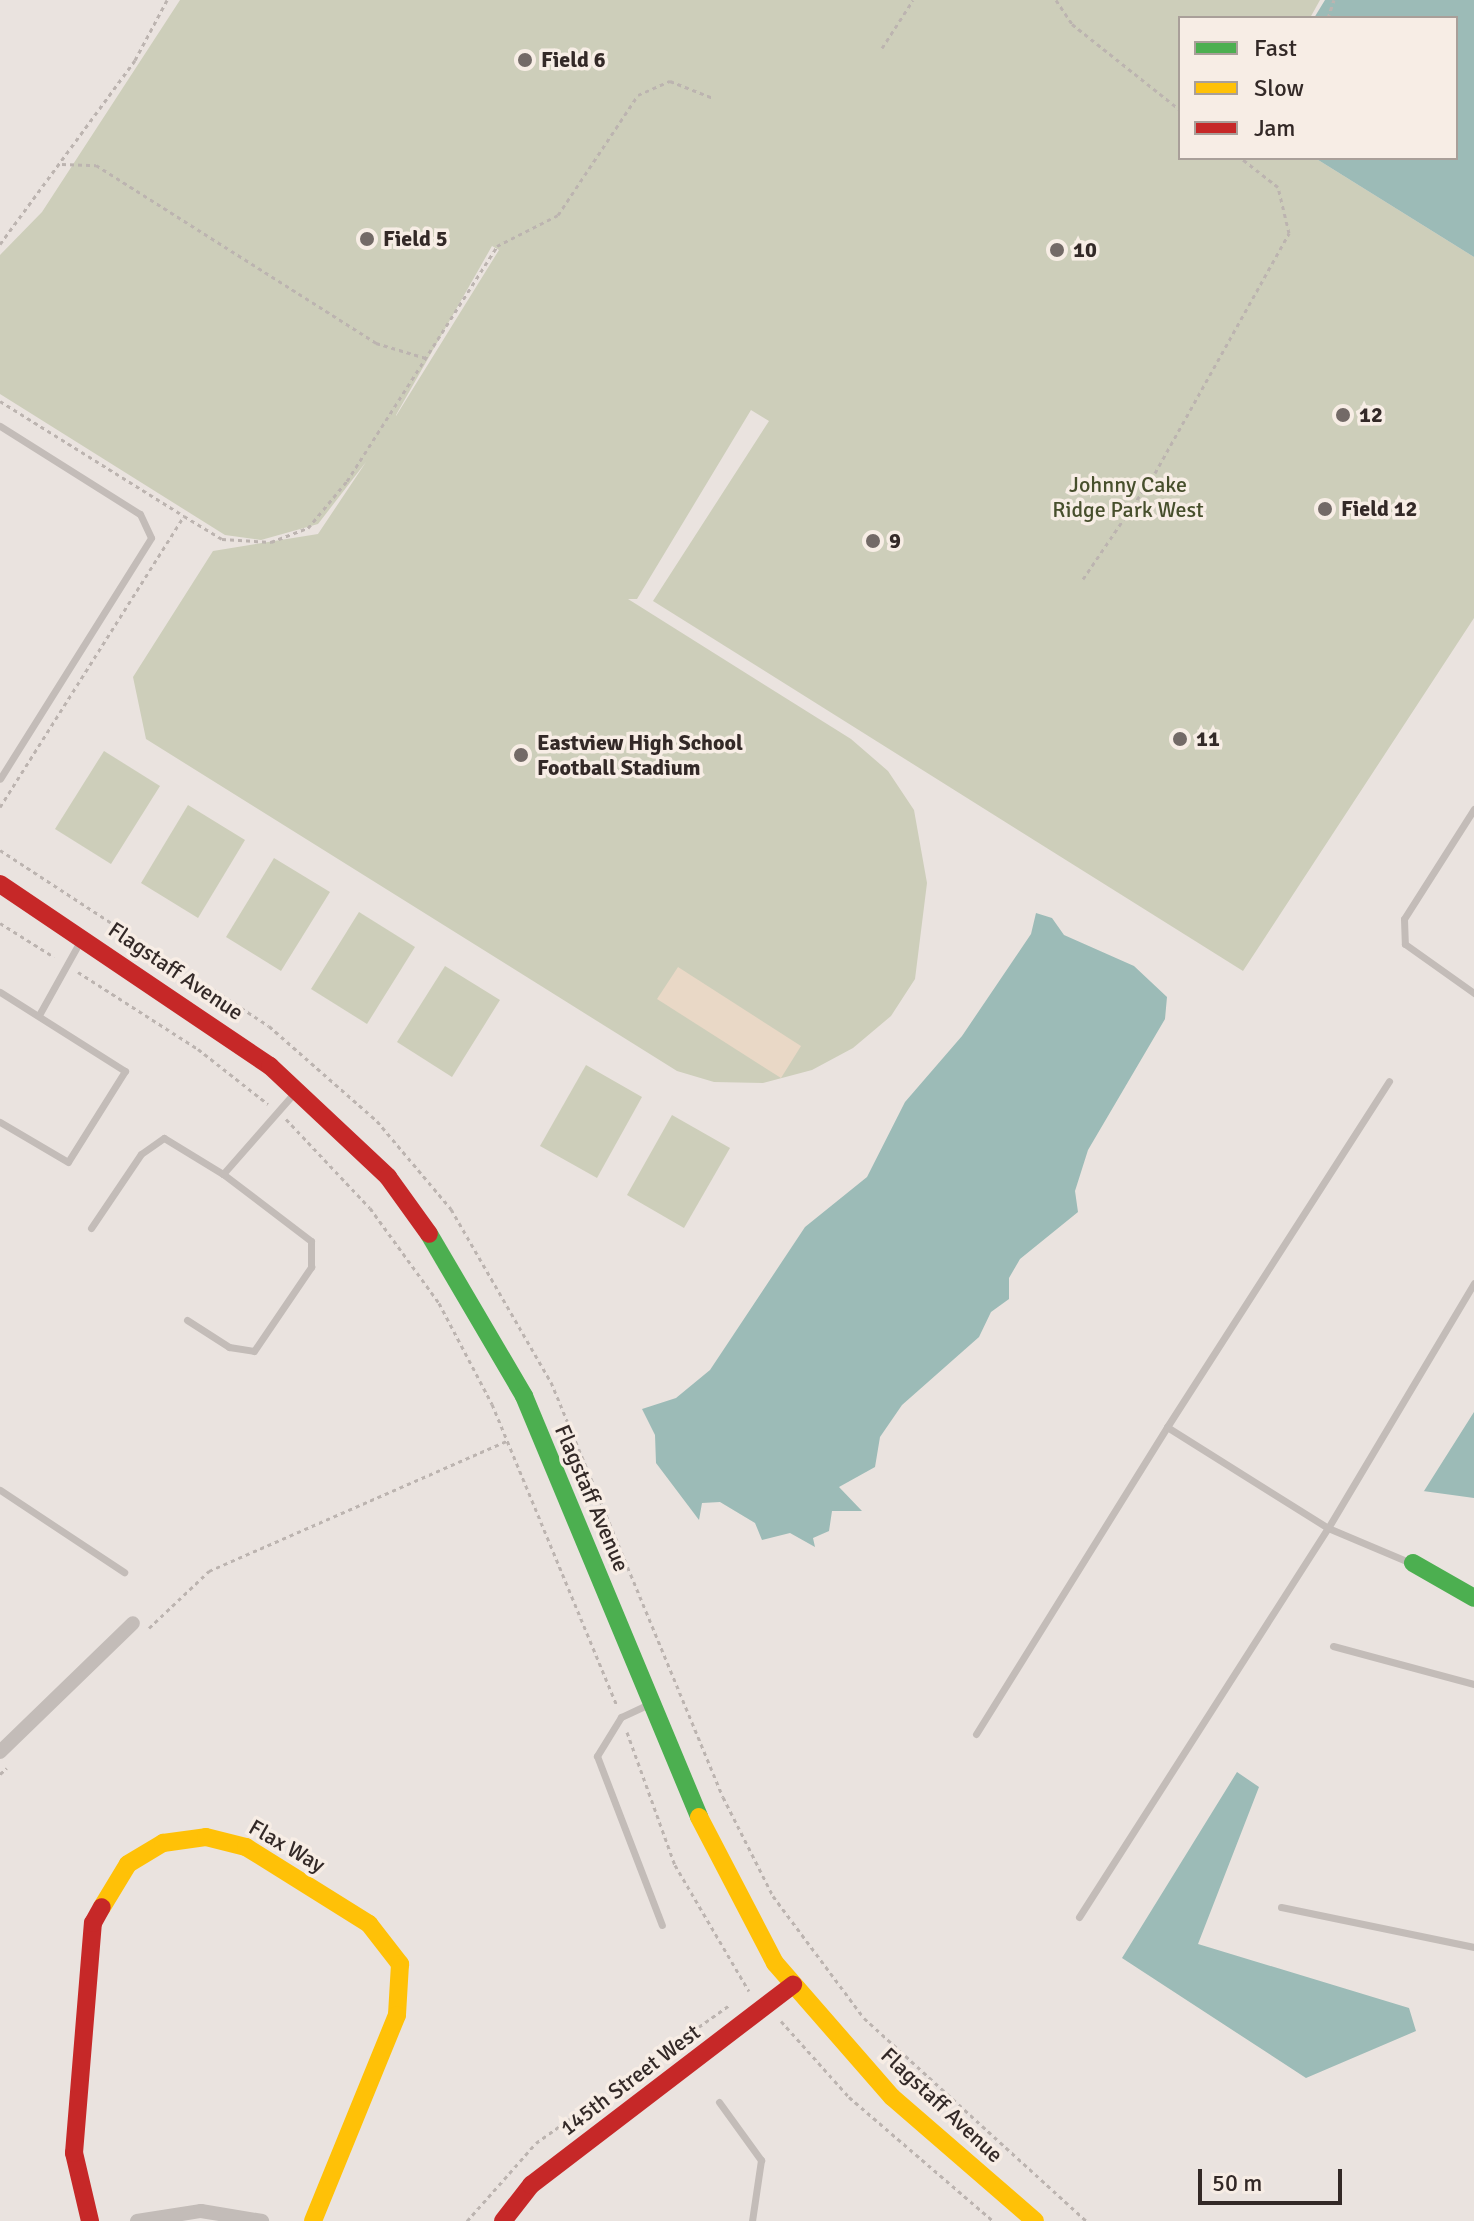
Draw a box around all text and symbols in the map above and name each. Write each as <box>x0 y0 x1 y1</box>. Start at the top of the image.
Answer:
legend <box>1178 16 1458 160</box>
text: Fast <box>1254 33 1297 63</box>
place label: Field 6 <box>541 47 606 73</box>
marker: Field 6 <box>516 51 534 69</box>
text: Slow <box>1254 73 1304 103</box>
text: Jam <box>1254 113 1295 143</box>
place label: Field 5 <box>383 226 448 252</box>
marker: Field 5 <box>358 230 376 248</box>
place label: 10 <box>1073 237 1097 263</box>
marker: 10 <box>1048 241 1066 259</box>
place label: 12 <box>1359 402 1383 428</box>
marker: 12 <box>1334 406 1352 424</box>
park label: Johnny Cake Ridge Park West <box>1052 471 1204 522</box>
place label: Field 12 <box>1341 496 1417 522</box>
marker: Field 12 <box>1316 500 1334 518</box>
place label: 9 <box>889 528 901 554</box>
marker: 9 <box>864 532 882 550</box>
place label: 11 <box>1196 726 1220 752</box>
place label: Eastview High School Football Stadium <box>537 729 743 780</box>
marker: 11 <box>1171 730 1189 748</box>
marker: Eastview High School Football Stadium <box>512 746 530 764</box>
street label: Flagstaff Avenue <box>104 916 248 1026</box>
street label: Flagstaff Avenue <box>549 1421 635 1575</box>
street label: Flax Way <box>244 1814 330 1878</box>
street label: 145th Street West <box>555 2019 705 2141</box>
street label: Flagstaff Avenue <box>876 2042 1008 2168</box>
scale bar <box>1202 2153 1346 2203</box>
text: 50 m <box>1212 2168 1262 2198</box>

